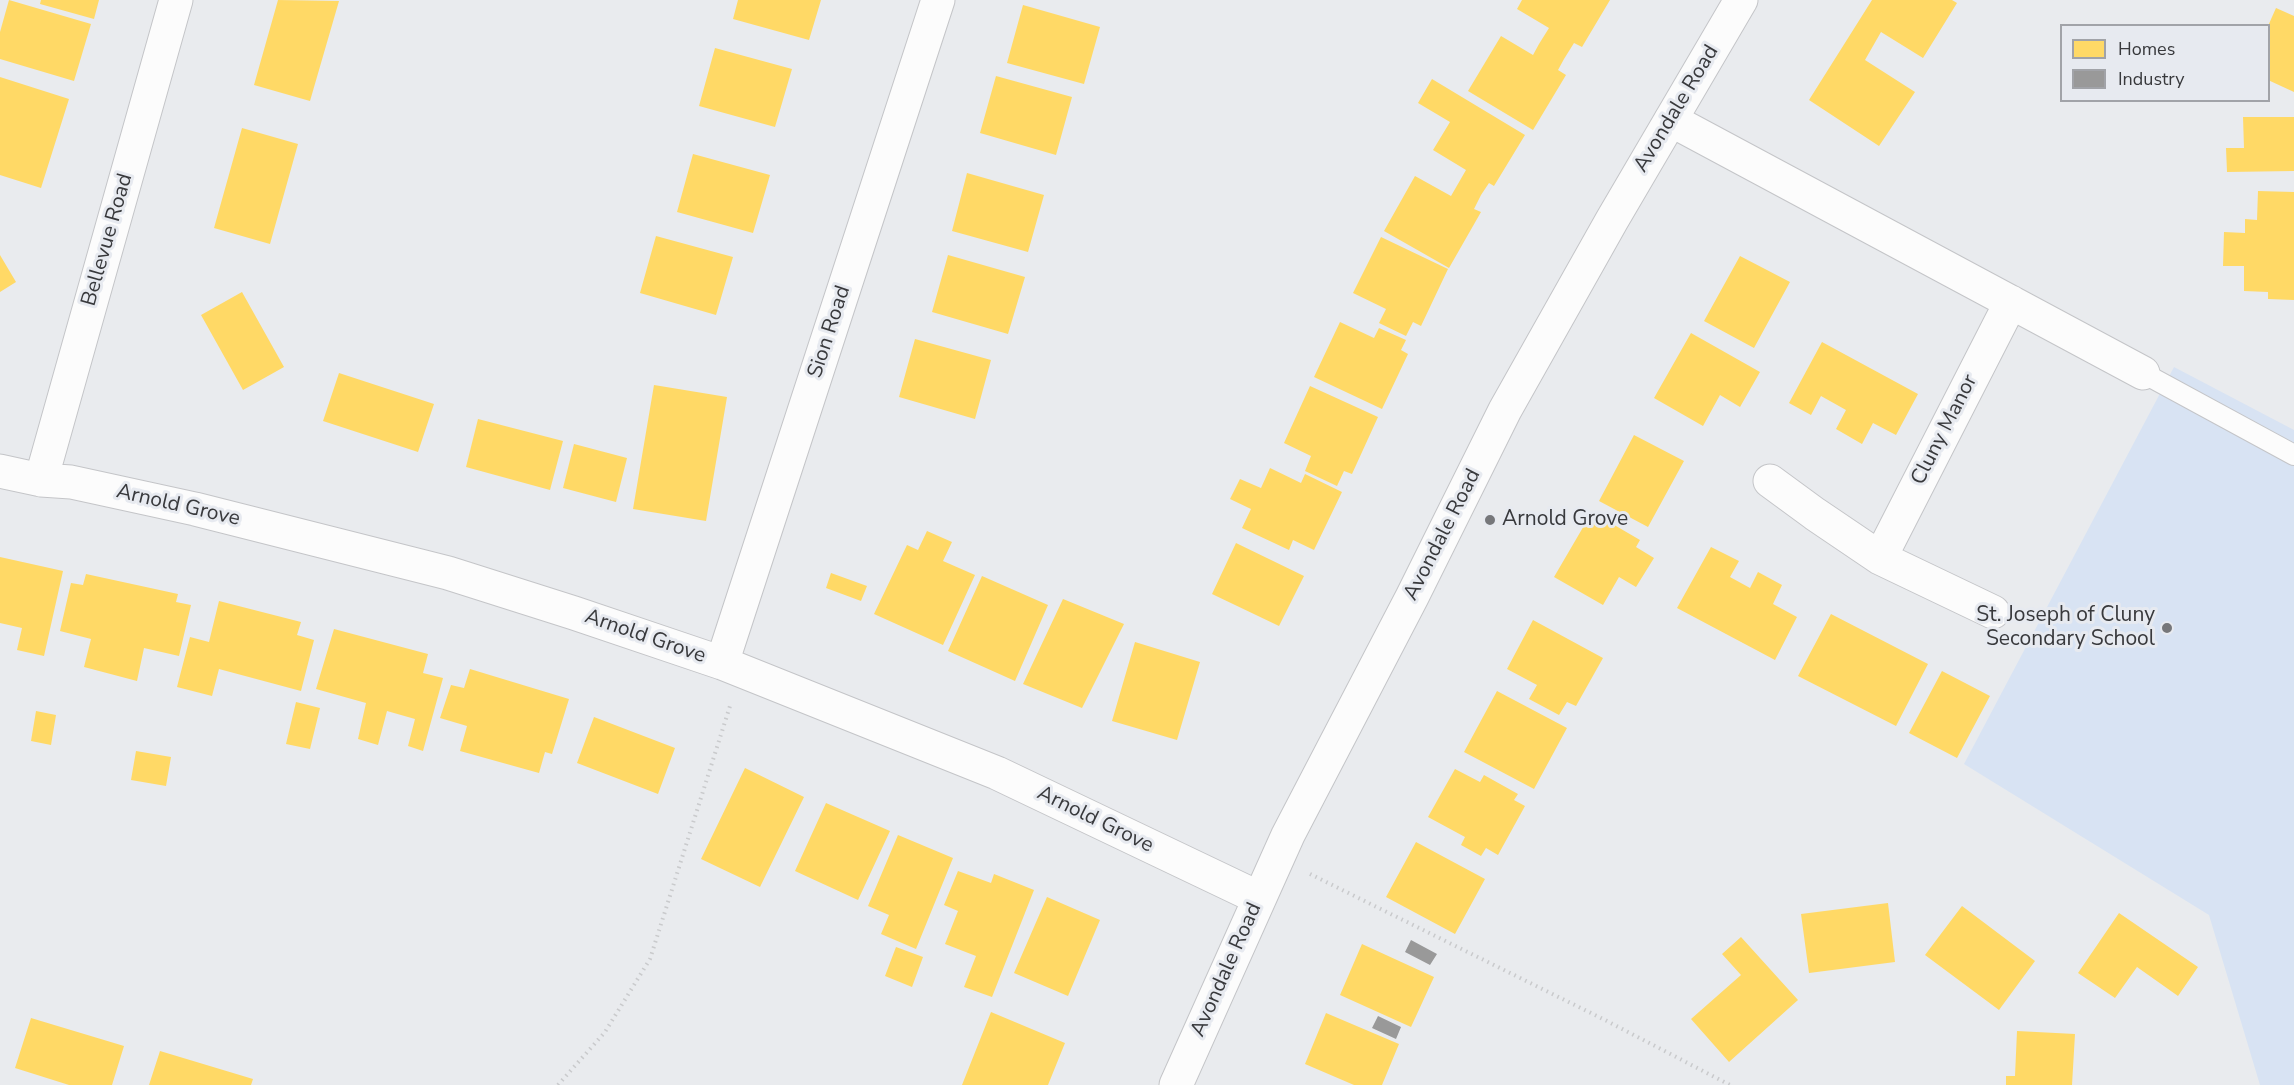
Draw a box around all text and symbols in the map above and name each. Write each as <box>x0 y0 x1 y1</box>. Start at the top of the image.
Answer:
legend <box>2060 24 2270 102</box>
text: Homes <box>2118 37 2175 61</box>
street label: Avondale Road <box>1629 41 1725 177</box>
text: Industry <box>2118 67 2185 91</box>
street label: Bellevue Road <box>77 171 139 309</box>
street label: Sion Road <box>803 283 857 381</box>
street label: Cluny Manor <box>1906 371 1984 489</box>
street label: Avondale Road <box>1399 465 1487 605</box>
street label: Arnold Grove <box>114 480 242 532</box>
place label: Arnold Grove <box>1502 507 1628 533</box>
marker: Arnold Grove <box>1483 513 1497 527</box>
place label: St. Joseph of Cluny Secondary School <box>1976 603 2155 653</box>
street label: Arnold Grove <box>581 605 709 669</box>
marker: St. Joseph of Cluny Secondary School <box>2160 621 2174 635</box>
street label: Arnold Grove <box>1033 781 1157 859</box>
street label: Avondale Road <box>1186 899 1268 1041</box>

